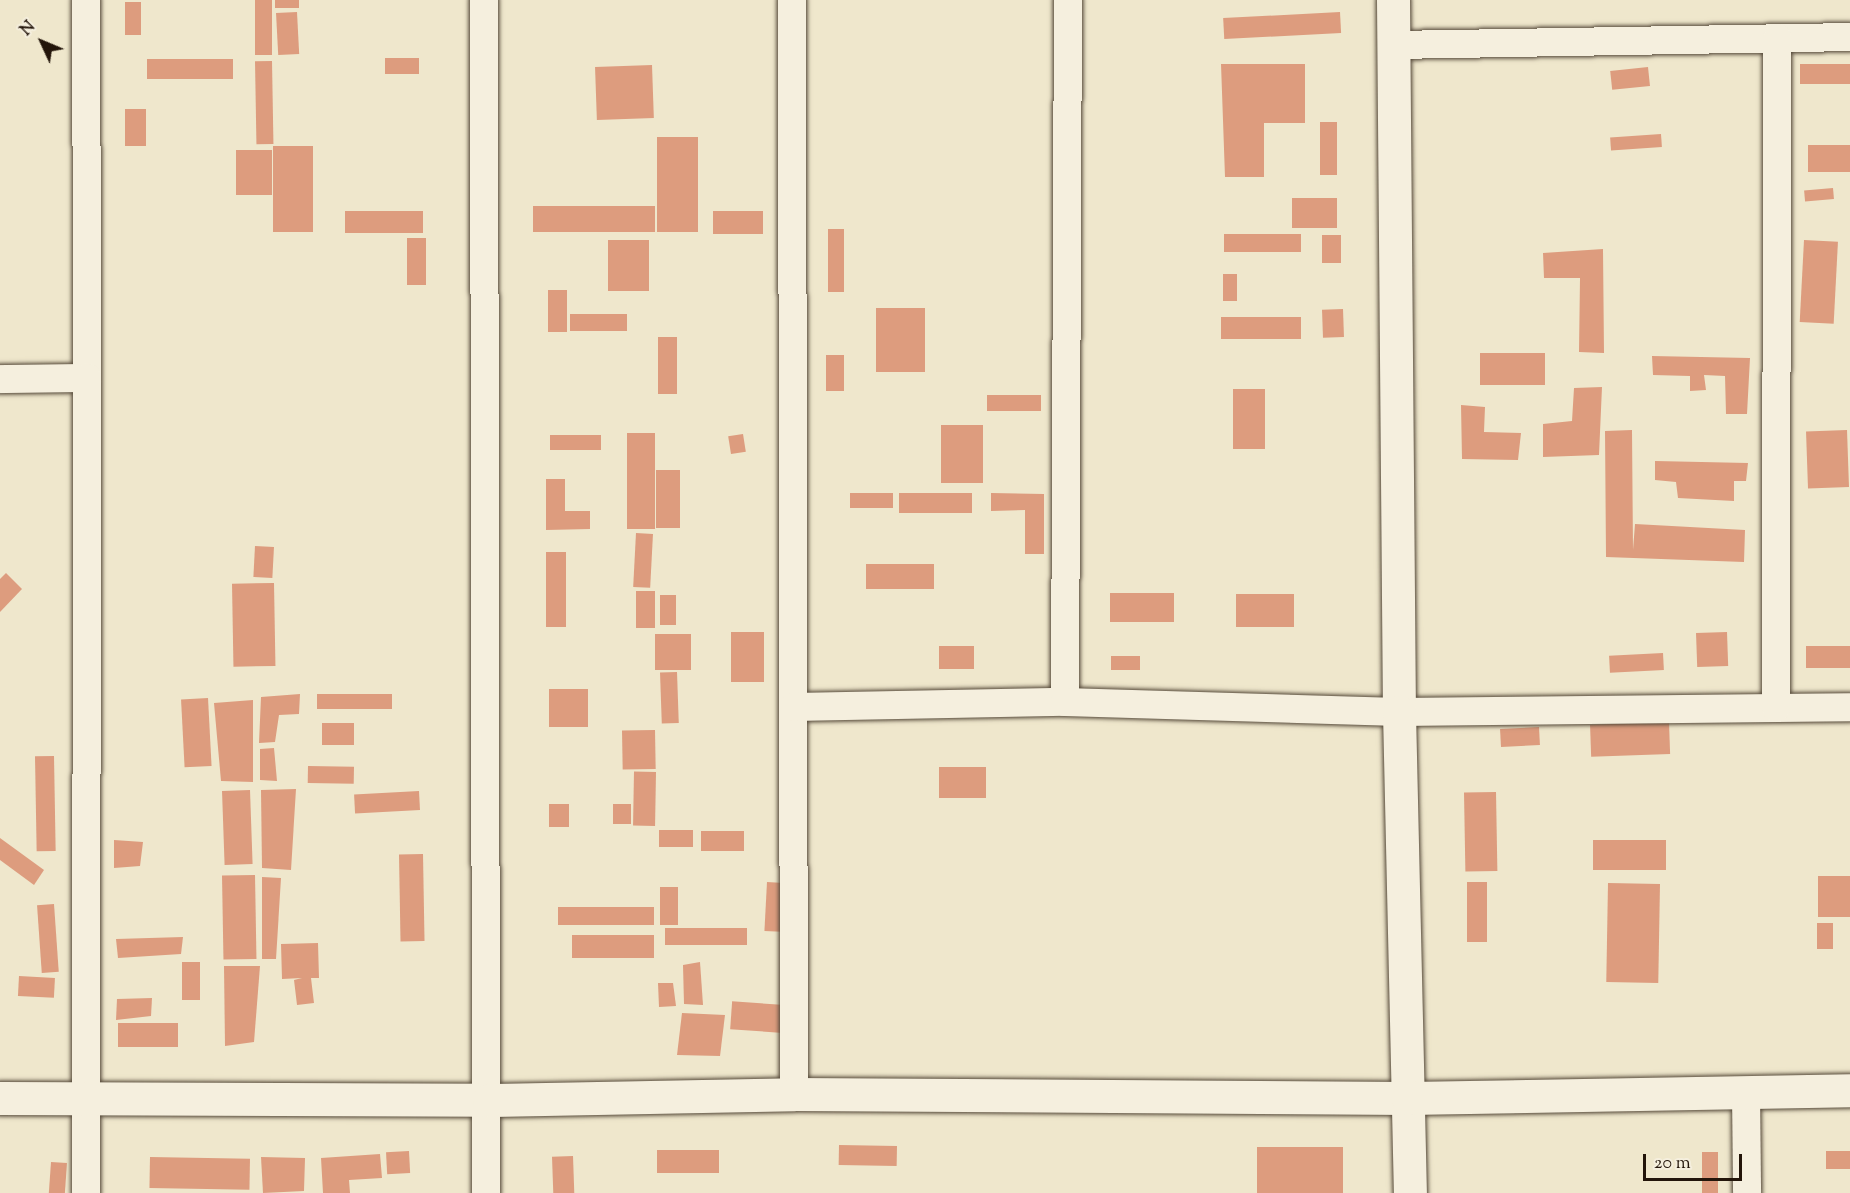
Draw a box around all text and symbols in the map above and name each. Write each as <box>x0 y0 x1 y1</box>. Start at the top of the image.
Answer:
north arrow <box>12 12 72 72</box>
text: N <box>16 17 41 42</box>
scale bar <box>1646 1142 1745 1180</box>
text: 20 m <box>1654 1151 1691 1177</box>

